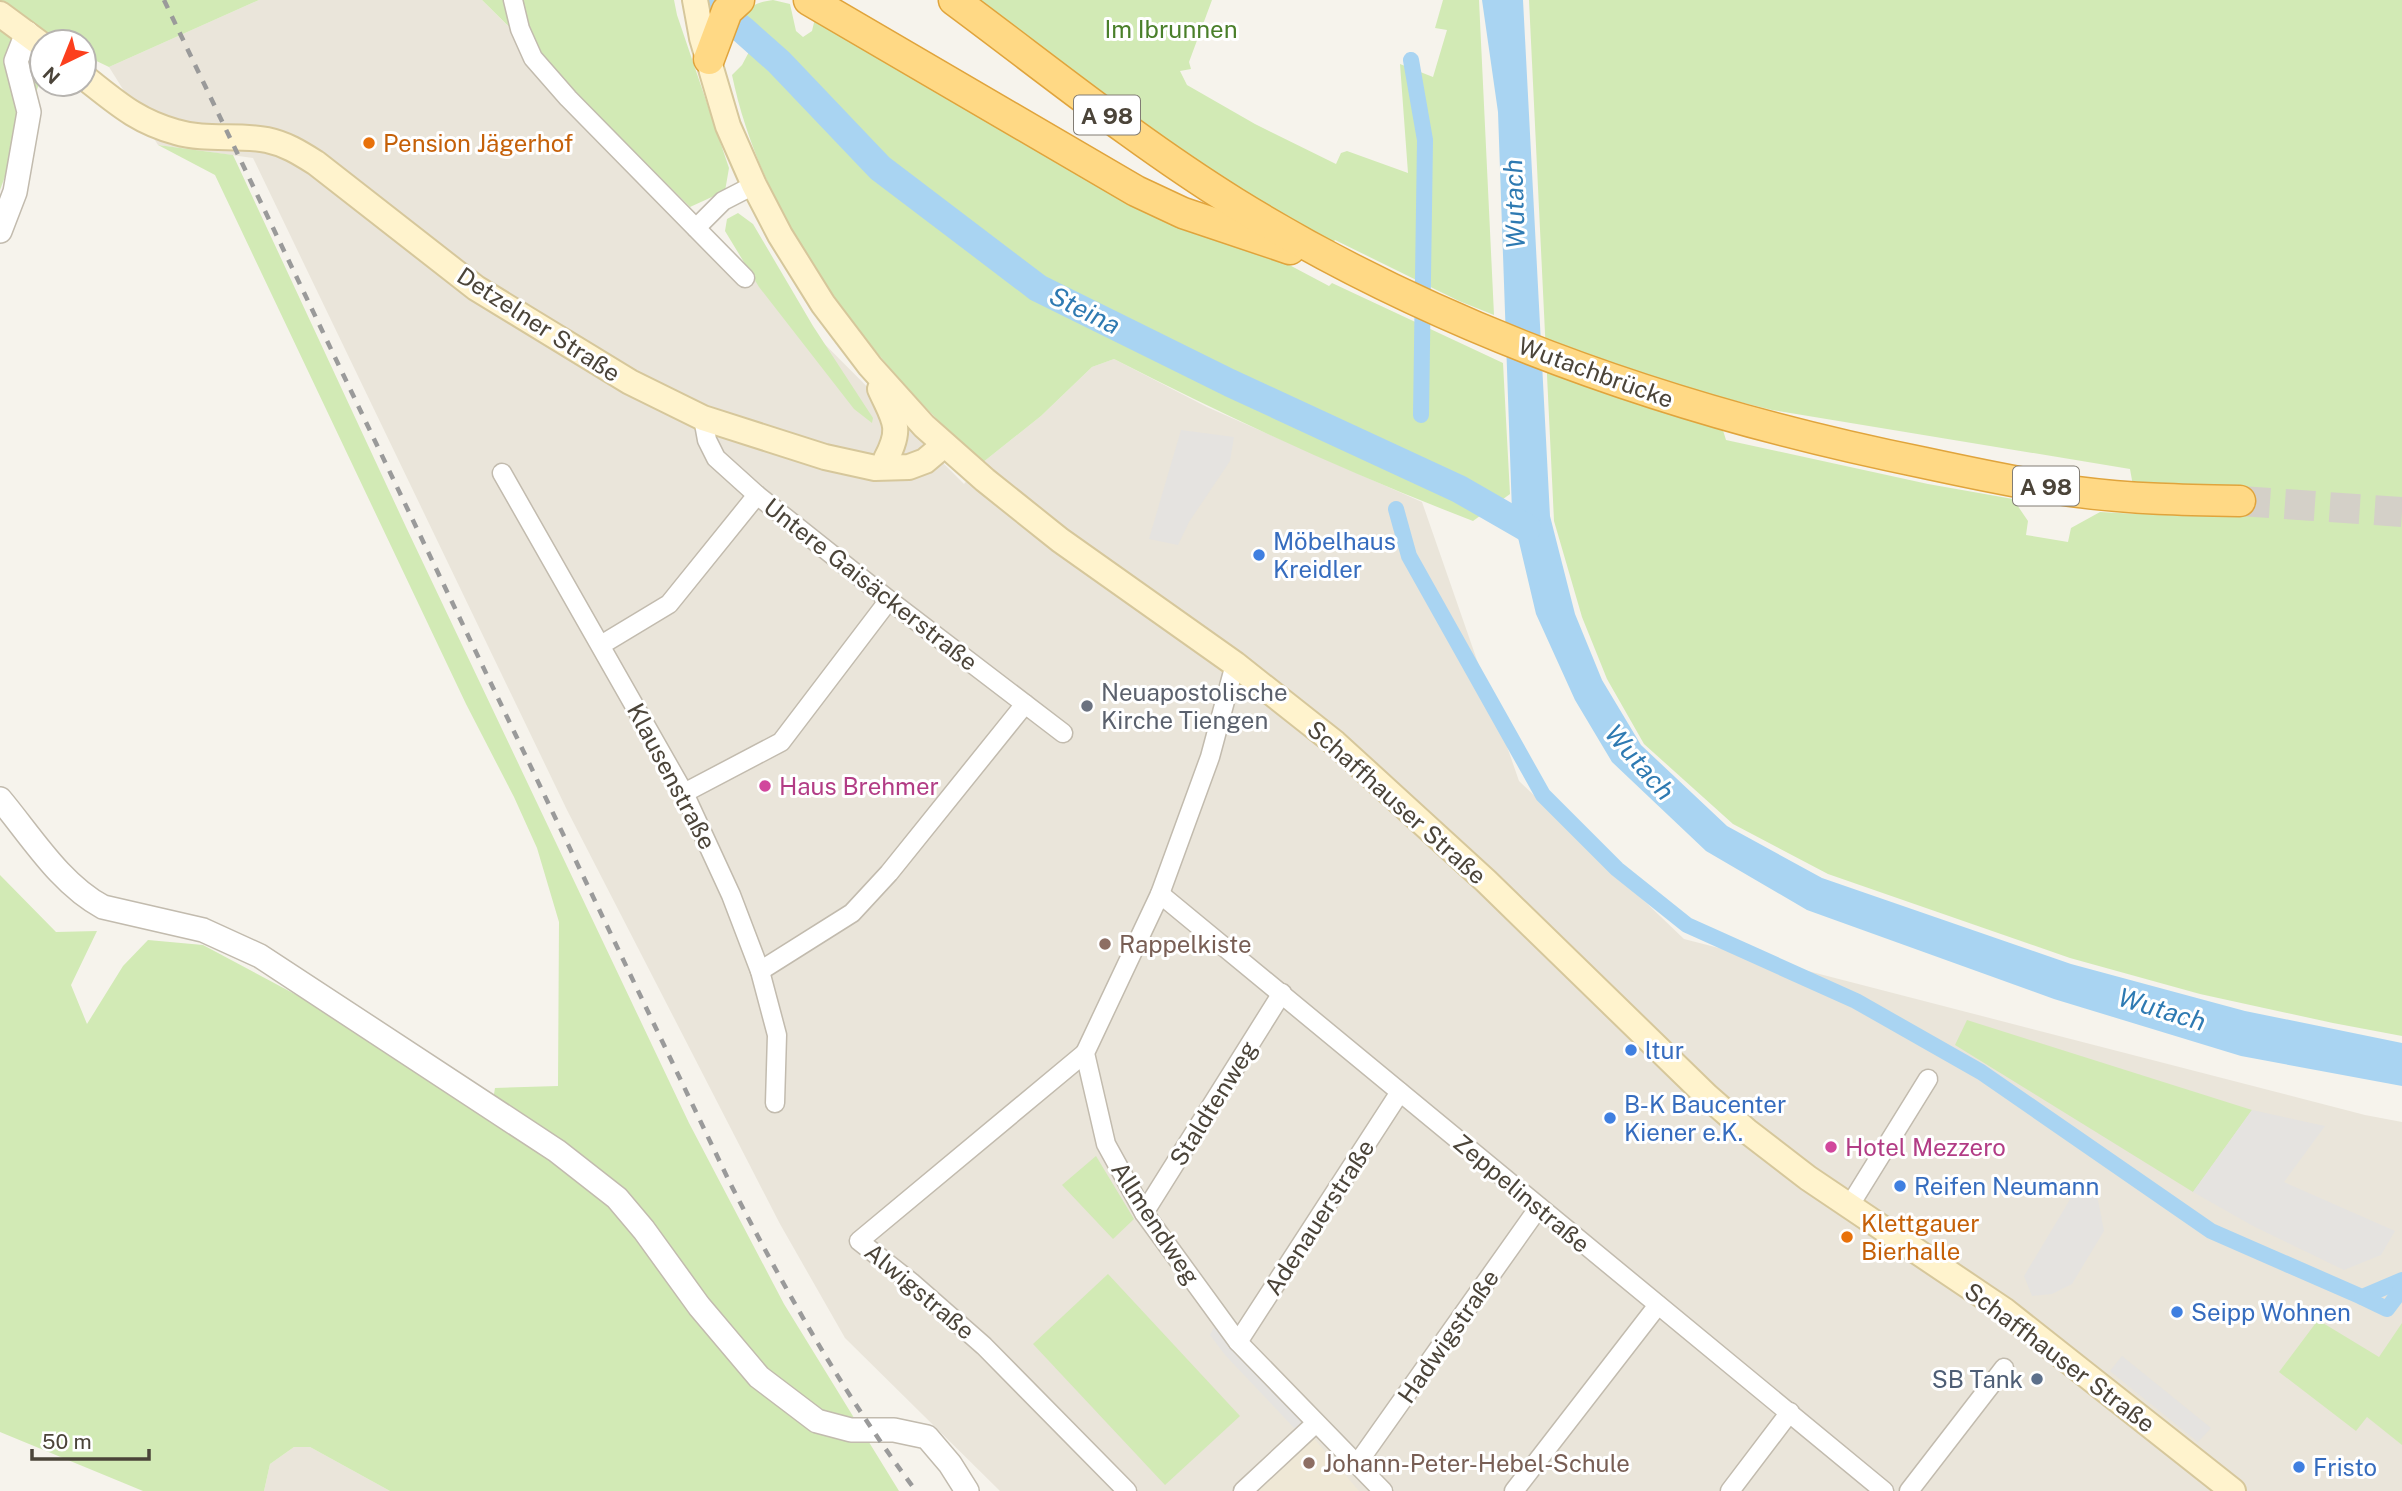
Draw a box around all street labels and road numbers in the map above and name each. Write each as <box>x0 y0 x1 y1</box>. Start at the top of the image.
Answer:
road number: A 98 <box>1074 96 1140 134</box>
street label: Detzelner Straße <box>452 261 626 387</box>
street label: Wutachbrücke <box>1515 331 1677 413</box>
road number: A 98 <box>2013 466 2079 506</box>
street label: Untere Gaisäckerstraße <box>759 492 983 676</box>
street label: Klausenstraße <box>622 698 722 854</box>
street label: Schaffhauser Straße <box>1302 714 1492 890</box>
street label: Staldtenweg <box>1163 1035 1263 1171</box>
street label: Zeppelinstraße <box>1448 1128 1596 1258</box>
street label: Adenauerstraße <box>1258 1134 1380 1300</box>
street label: Allmendweg <box>1106 1156 1206 1290</box>
street label: Alwigstraße <box>860 1237 980 1345</box>
street label: Hadwigstraße <box>1392 1264 1504 1408</box>
street label: Schaffhauser Straße <box>1959 1276 2161 1438</box>

